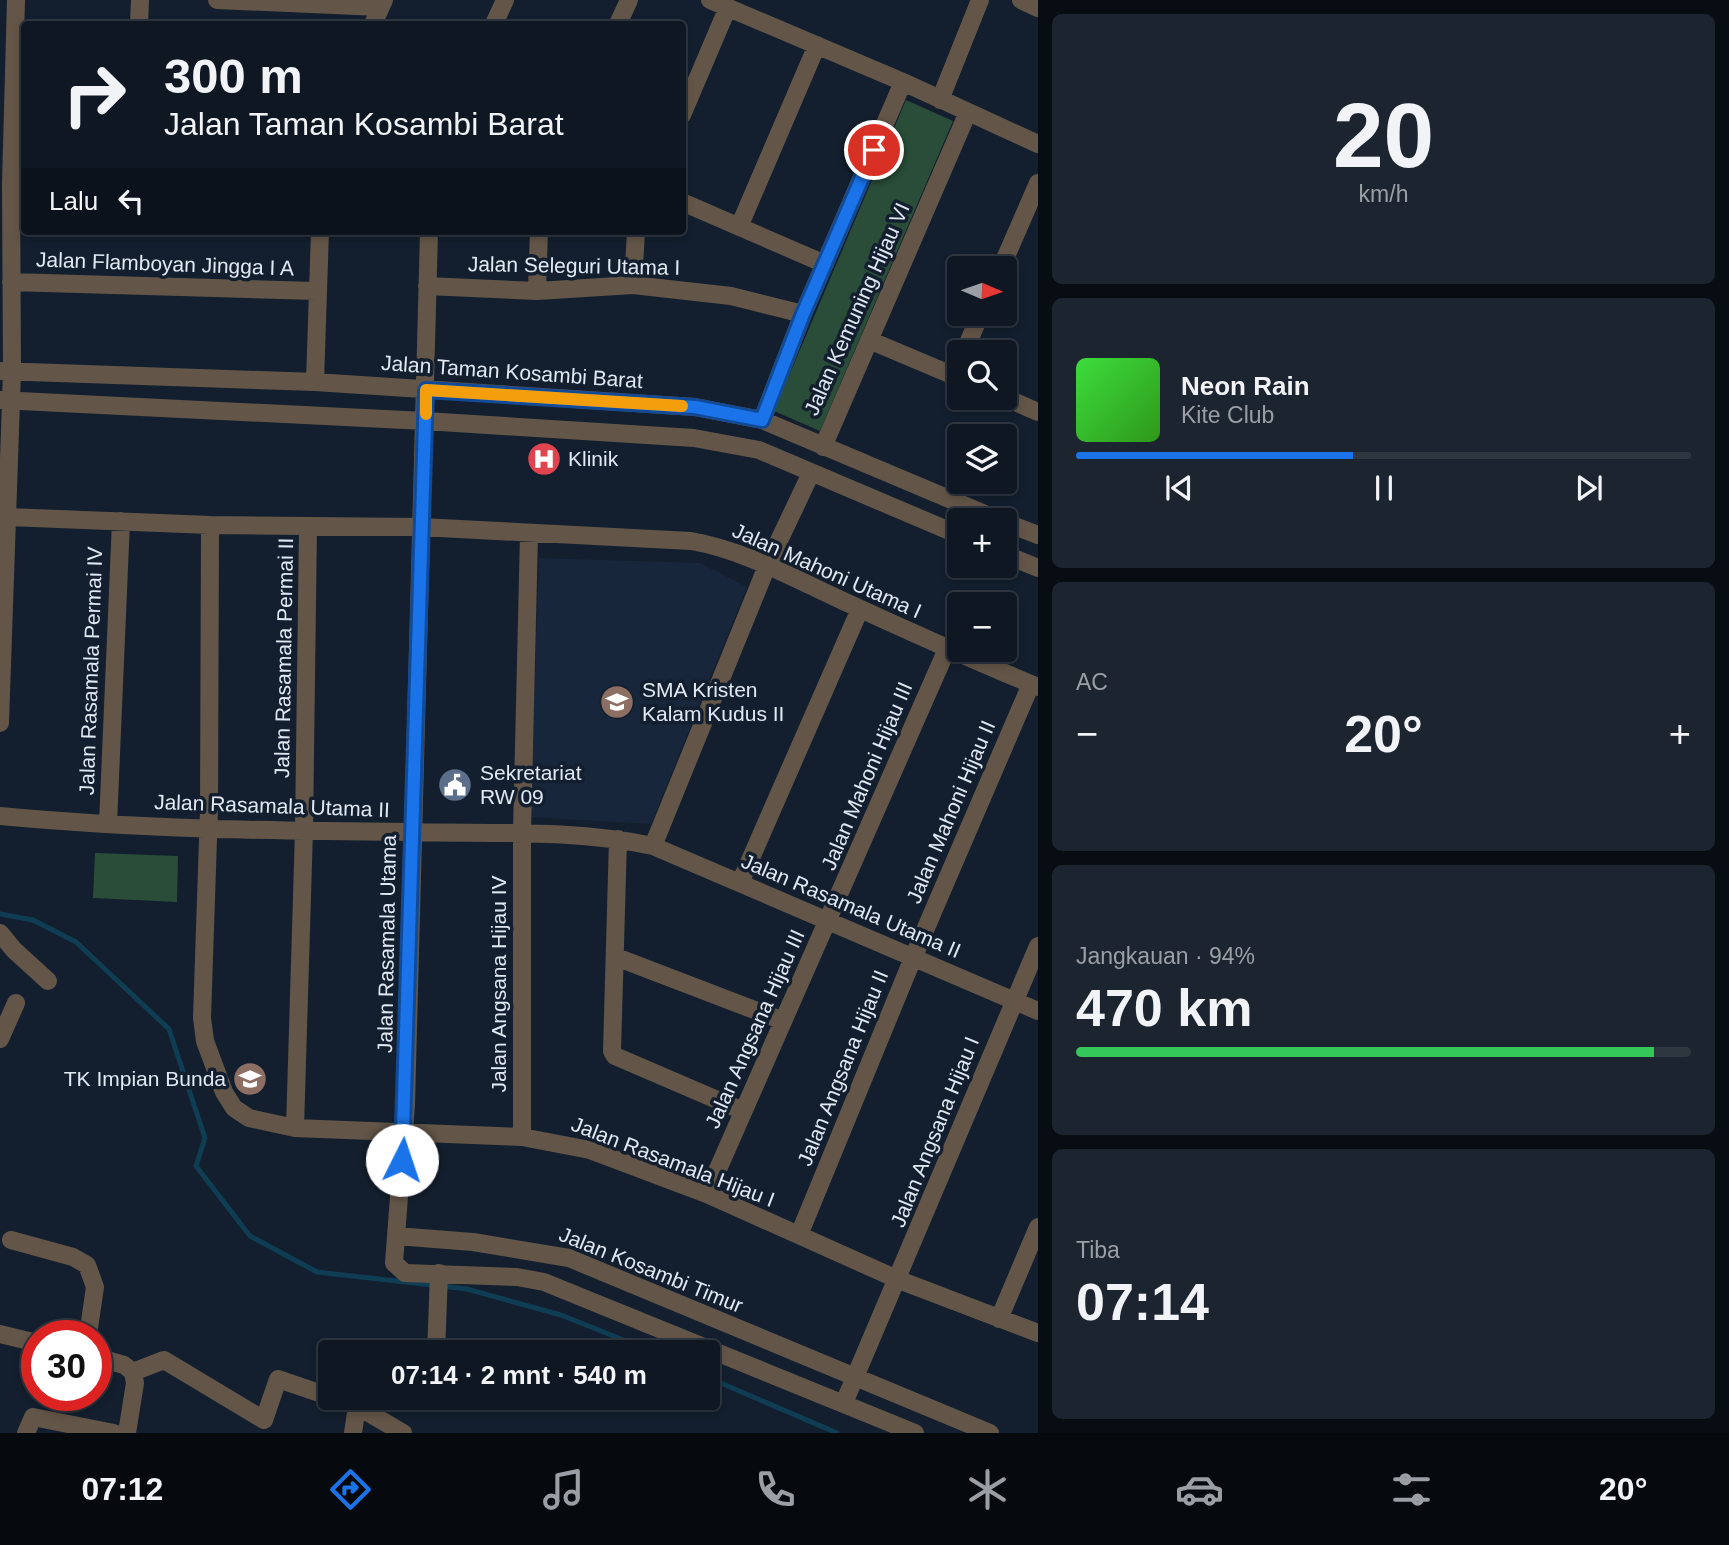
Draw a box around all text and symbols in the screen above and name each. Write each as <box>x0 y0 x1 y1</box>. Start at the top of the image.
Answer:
icon: right <box>49 49 140 140</box>
text: 300 m <box>164 49 303 103</box>
text: 20 <box>1333 85 1434 186</box>
text: Jalan Taman Kosambi Barat <box>164 106 564 142</box>
pin <box>844 120 904 180</box>
icon: arrive <box>855 131 893 169</box>
text: km/h <box>1359 181 1408 207</box>
icon: left <box>112 182 150 220</box>
text: Lalu <box>49 186 98 216</box>
street label: Jalan Kemuning Hijau VI <box>799 199 914 419</box>
street label: Jalan Flamboyan Jingga I A <box>36 248 294 279</box>
street label: Jalan Seleguri Utama I <box>468 252 680 279</box>
north arrow <box>947 256 1017 326</box>
map controls <box>947 256 1017 662</box>
button: search <box>947 340 1017 410</box>
street label: Jalan Taman Kosambi Barat <box>380 351 644 392</box>
text: Neon Rain <box>1181 371 1310 401</box>
text: Kite Club <box>1181 402 1274 428</box>
button: layers <box>947 424 1017 494</box>
hospital icon: Klinik <box>525 440 563 478</box>
place label: Klinik <box>568 447 619 470</box>
icon: previous <box>1160 469 1198 507</box>
icon: pause <box>1365 469 1403 507</box>
icon: next <box>1570 469 1608 507</box>
button: + <box>947 508 1017 578</box>
street label: Jalan Mahoni Utama I <box>729 518 925 623</box>
street label: Jalan Rasamala Permai II <box>270 538 297 778</box>
street label: Jalan Rasamala Permai IV <box>75 546 106 796</box>
button: − <box>947 592 1017 662</box>
text: AC <box>1076 669 1108 695</box>
place label: SMA Kristen Kalam Kudus II <box>642 678 784 725</box>
street label: Jalan Mahoni Hijau III <box>816 678 917 873</box>
school or university icon: SMA Kristen Kalam Kudus II <box>598 683 636 721</box>
text: 20° <box>1344 705 1423 763</box>
text: − <box>1076 713 1098 755</box>
text: + <box>1669 713 1691 755</box>
street label: Jalan Mahoni Hijau II <box>902 717 999 907</box>
place label: Sekretariat RW 09 <box>480 761 582 808</box>
public building icon: Sekretariat RW 09 <box>436 766 474 804</box>
street label: Jalan Rasamala Utama II <box>154 790 390 821</box>
street label: Jalan Rasamala Utama <box>373 834 400 1053</box>
street label: Jalan Rasamala Utama II <box>738 849 964 962</box>
street label: Jalan Angsana Hijau IV <box>487 875 510 1093</box>
street label: Jalan Angsana Hijau III <box>700 926 809 1132</box>
text: Jangkauan · 94% <box>1076 943 1255 969</box>
street label: Jalan Angsana Hijau II <box>793 967 892 1169</box>
text: 470 km <box>1076 979 1252 1037</box>
street label: Jalan Angsana Hijau I <box>886 1033 983 1230</box>
school or university icon: TK Impian Bunda <box>231 1060 269 1098</box>
place label: TK Impian Bunda <box>64 1067 226 1090</box>
street label: Jalan Rasamala Hijau I <box>568 1112 778 1211</box>
position arrow <box>365 1123 439 1197</box>
street label: Jalan Kosambi Timur <box>556 1222 746 1317</box>
text: Tiba <box>1076 1237 1120 1263</box>
text: 07:14 <box>1076 1273 1209 1331</box>
speed limit sign: 30 <box>21 1320 112 1411</box>
text: 07:14 · 2 mnt · 540 m <box>391 1360 647 1390</box>
icon: directions <box>326 1465 375 1514</box>
icon: music <box>539 1465 588 1514</box>
icon: phone <box>751 1465 800 1514</box>
icon: climate <box>963 1465 1012 1514</box>
icon: car <box>1175 1465 1224 1514</box>
icon: filters <box>1387 1465 1436 1514</box>
text: 07:12 <box>82 1471 163 1507</box>
text: 20° <box>1599 1471 1647 1507</box>

